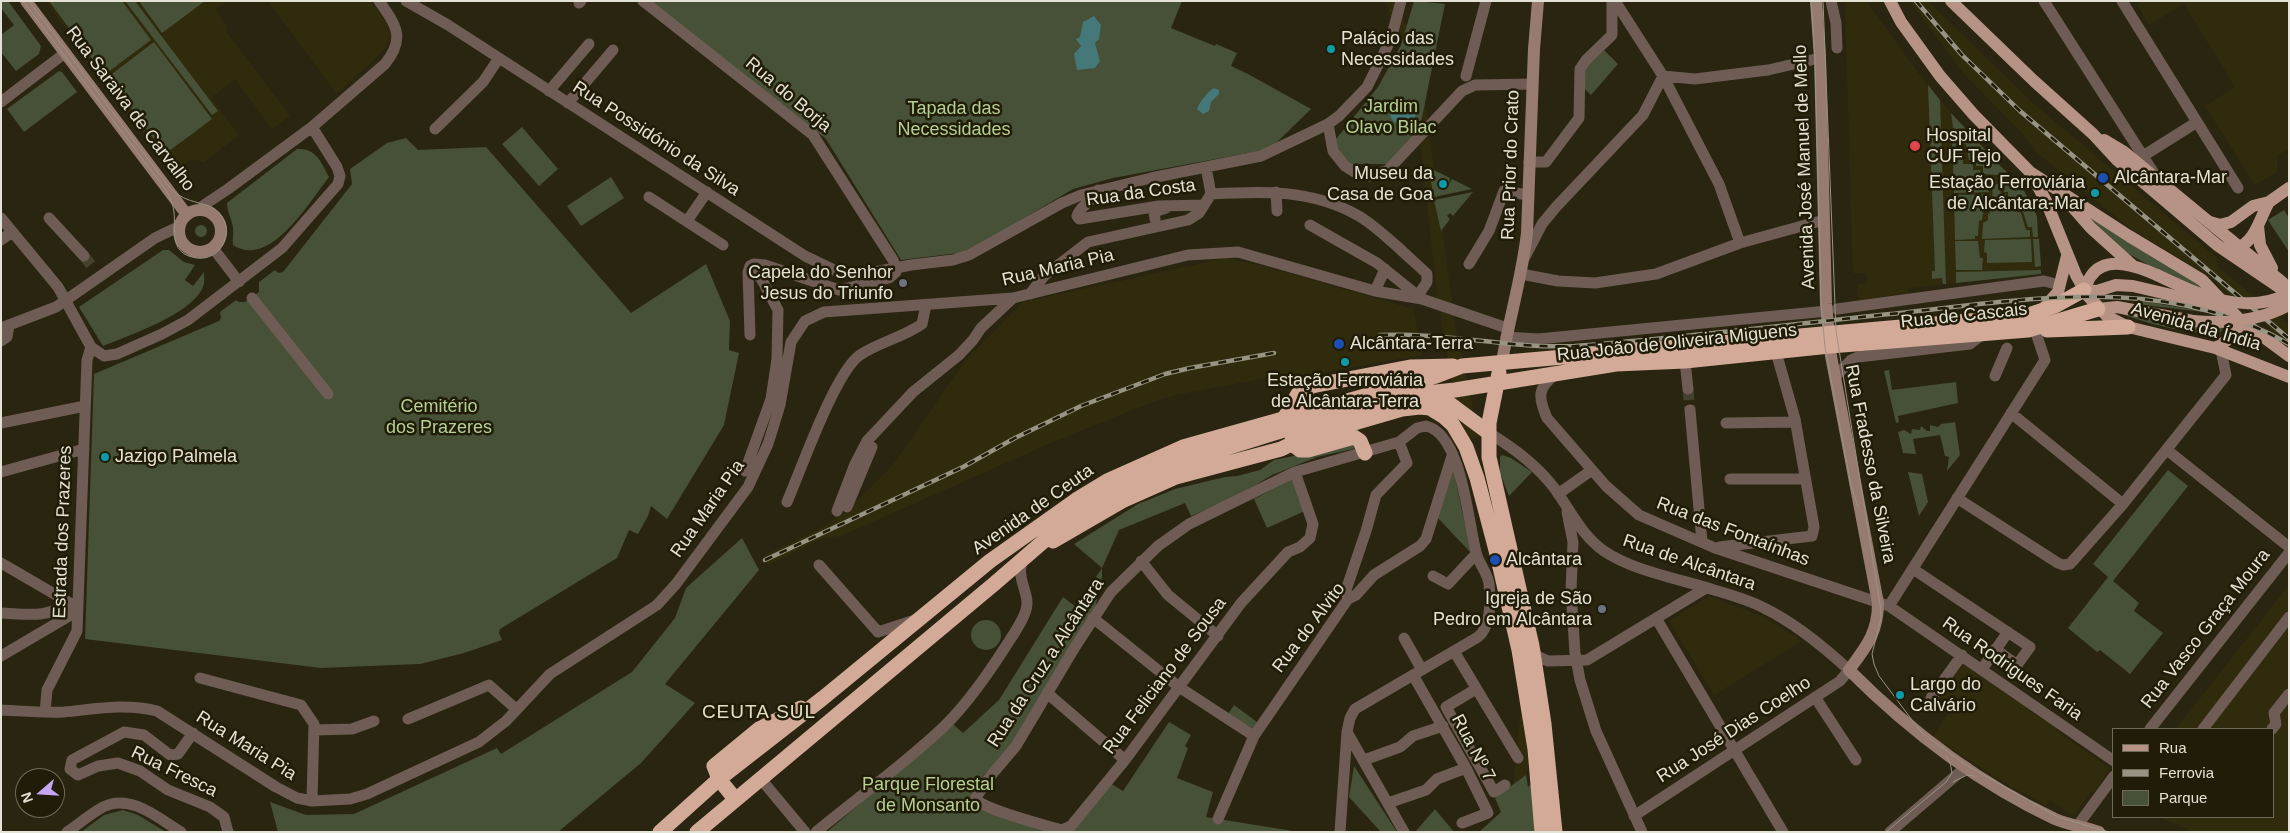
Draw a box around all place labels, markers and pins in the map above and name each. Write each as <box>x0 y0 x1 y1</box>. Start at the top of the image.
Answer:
place label: Palácio das Necessidades <box>1341 28 1454 70</box>
marker: Palácio das Necessidades <box>1325 43 1337 55</box>
place label: Hospital CUF Tejo <box>1926 125 2001 168</box>
marker: Hospital CUF Tejo <box>1908 139 1922 153</box>
place label: Museu da Casa de Goa <box>1327 163 1433 205</box>
place label: Alcântara-Mar <box>2114 167 2227 189</box>
marker: Alcântara-Mar <box>2096 171 2110 185</box>
place label: Estação Ferroviária de Alcântara-Mar <box>1929 172 2085 214</box>
marker: Museu da Casa de Goa <box>1437 178 1449 190</box>
marker: Estação Ferroviária de Alcântara-Mar <box>2089 187 2101 199</box>
place label: Capela do Senhor Jesus do Triunfo <box>748 262 893 304</box>
marker: Capela do Senhor Jesus do Triunfo <box>897 277 909 289</box>
place label: Alcântara-Terra <box>1350 333 1473 355</box>
marker: Alcântara-Terra <box>1332 337 1346 351</box>
marker: Estação Ferroviária de Alcântara-Terra <box>1339 356 1351 368</box>
place label: Estação Ferroviária de Alcântara-Terra <box>1267 370 1423 412</box>
place label: Jazigo Palmela <box>115 446 237 468</box>
marker: Jazigo Palmela <box>99 451 111 463</box>
place label: Alcântara <box>1506 549 1582 571</box>
marker: Alcântara <box>1488 553 1502 567</box>
place label: Igreja de São Pedro em Alcântara <box>1433 588 1592 630</box>
marker: Igreja de São Pedro em Alcântara <box>1596 603 1608 615</box>
place label: Largo do Calvário <box>1910 674 1981 716</box>
marker: Largo do Calvário <box>1894 689 1906 701</box>

